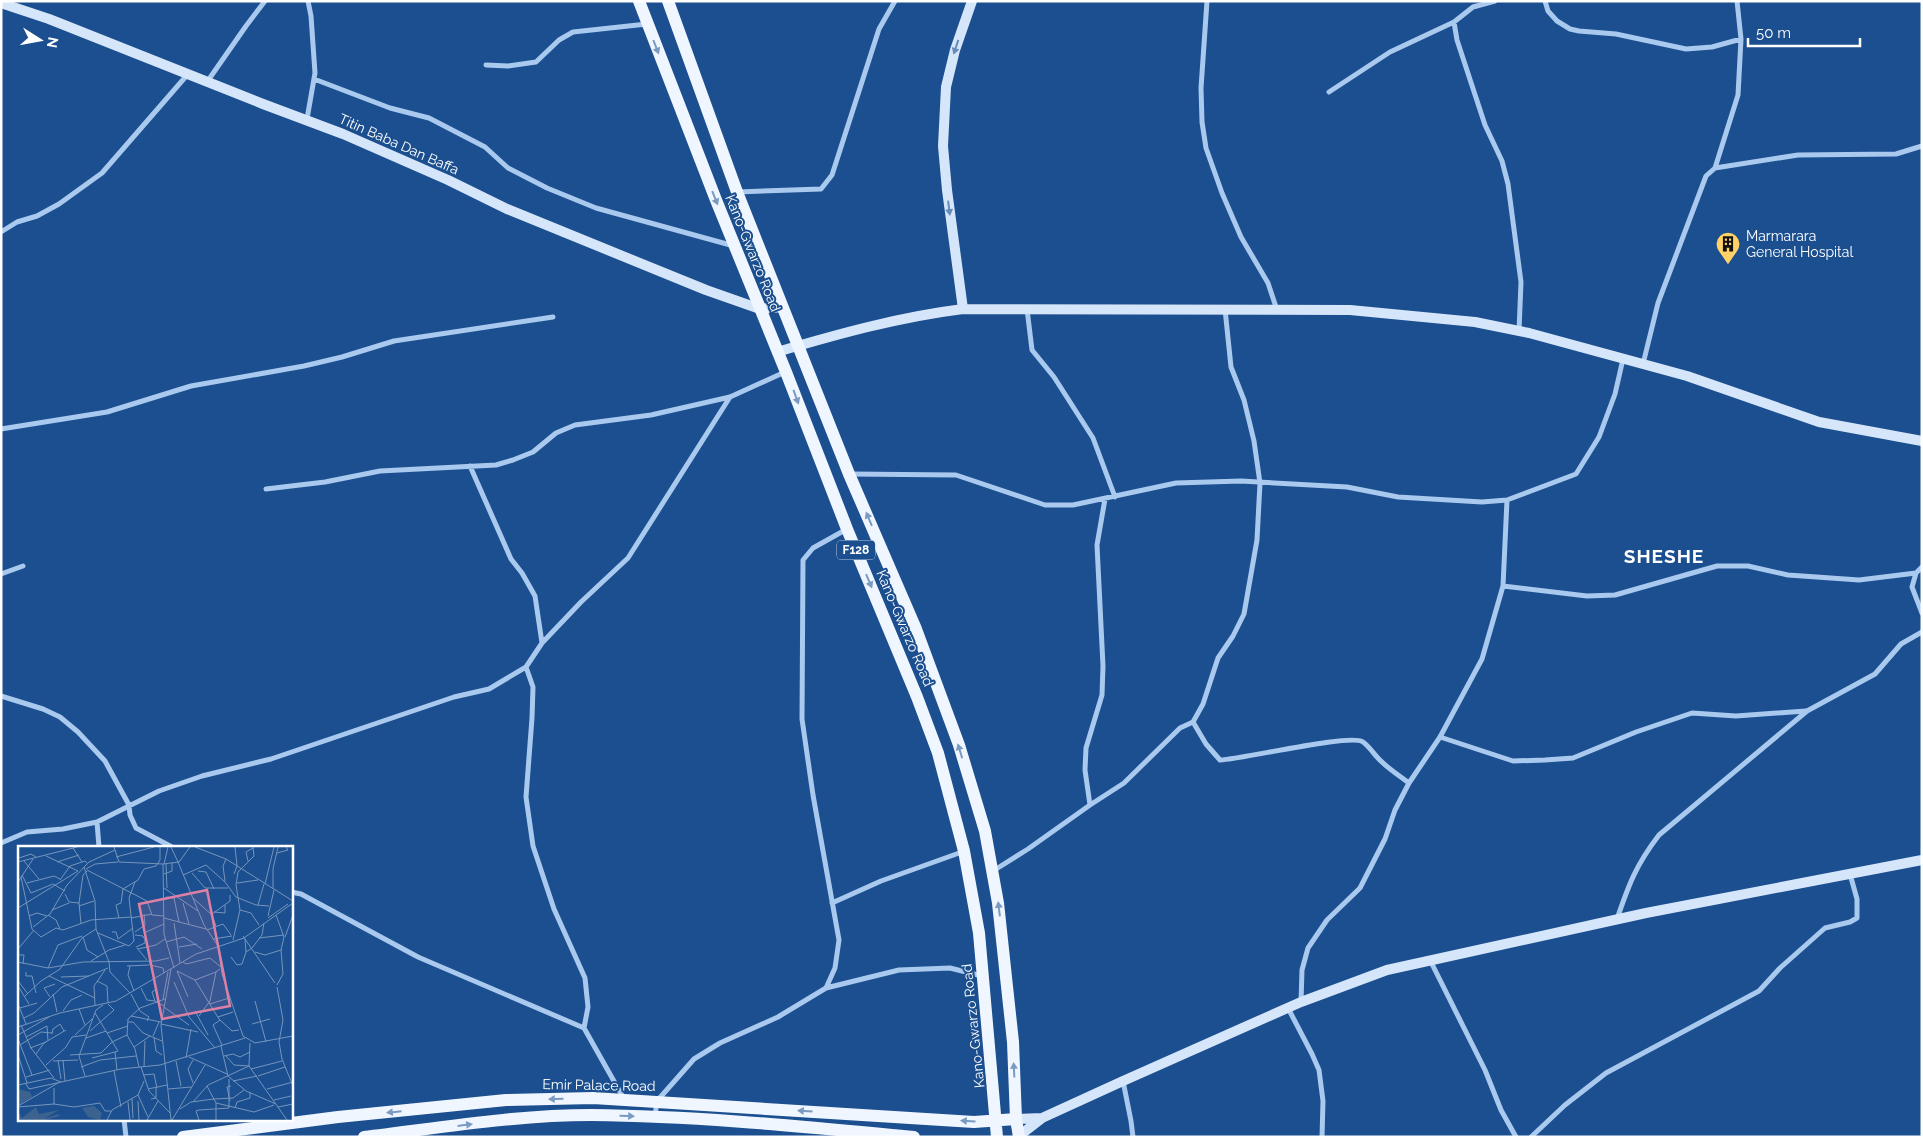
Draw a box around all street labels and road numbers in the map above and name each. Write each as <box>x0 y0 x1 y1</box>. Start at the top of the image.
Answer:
street label: Titin Baba Dan Baffa <box>336 110 462 178</box>
street label: Kano-Gwarzo Road <box>722 192 784 314</box>
road number: F128 <box>837 540 875 560</box>
street label: Kano-Gwarzo Road <box>873 567 937 689</box>
street label: Kano-Gwarzo Road <box>959 963 987 1089</box>
street label: Emir Palace Road <box>542 1076 656 1094</box>

